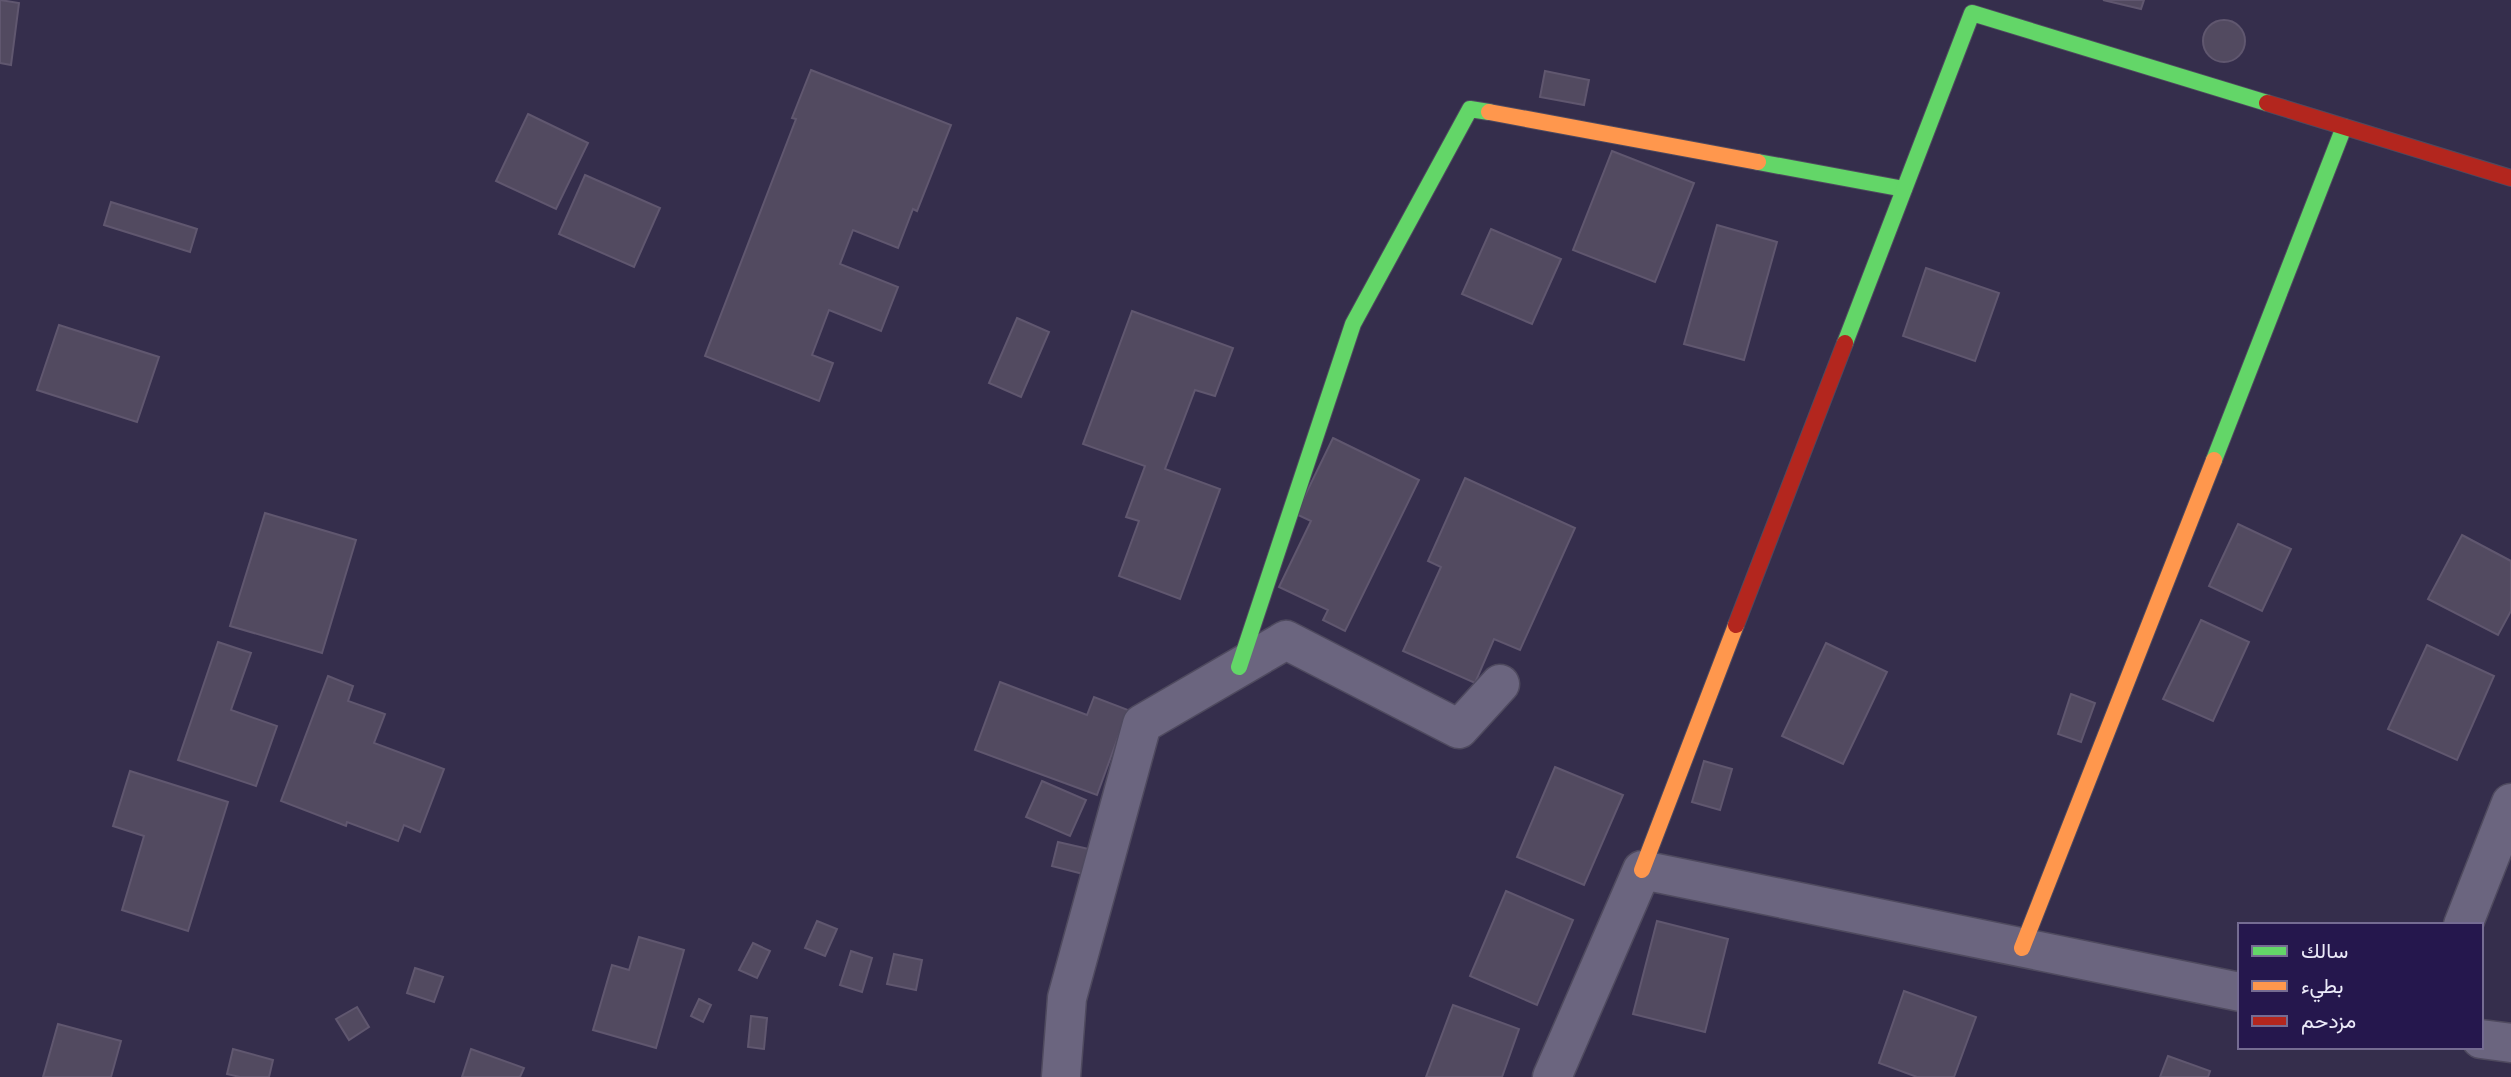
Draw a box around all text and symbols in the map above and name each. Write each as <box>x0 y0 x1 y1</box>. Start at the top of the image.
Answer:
legend <box>2238 923 2483 1049</box>
text: سالك <box>2301 938 2348 963</box>
text: بطيء <box>2301 973 2344 1003</box>
text: مزدحم <box>2301 1008 2356 1035</box>

